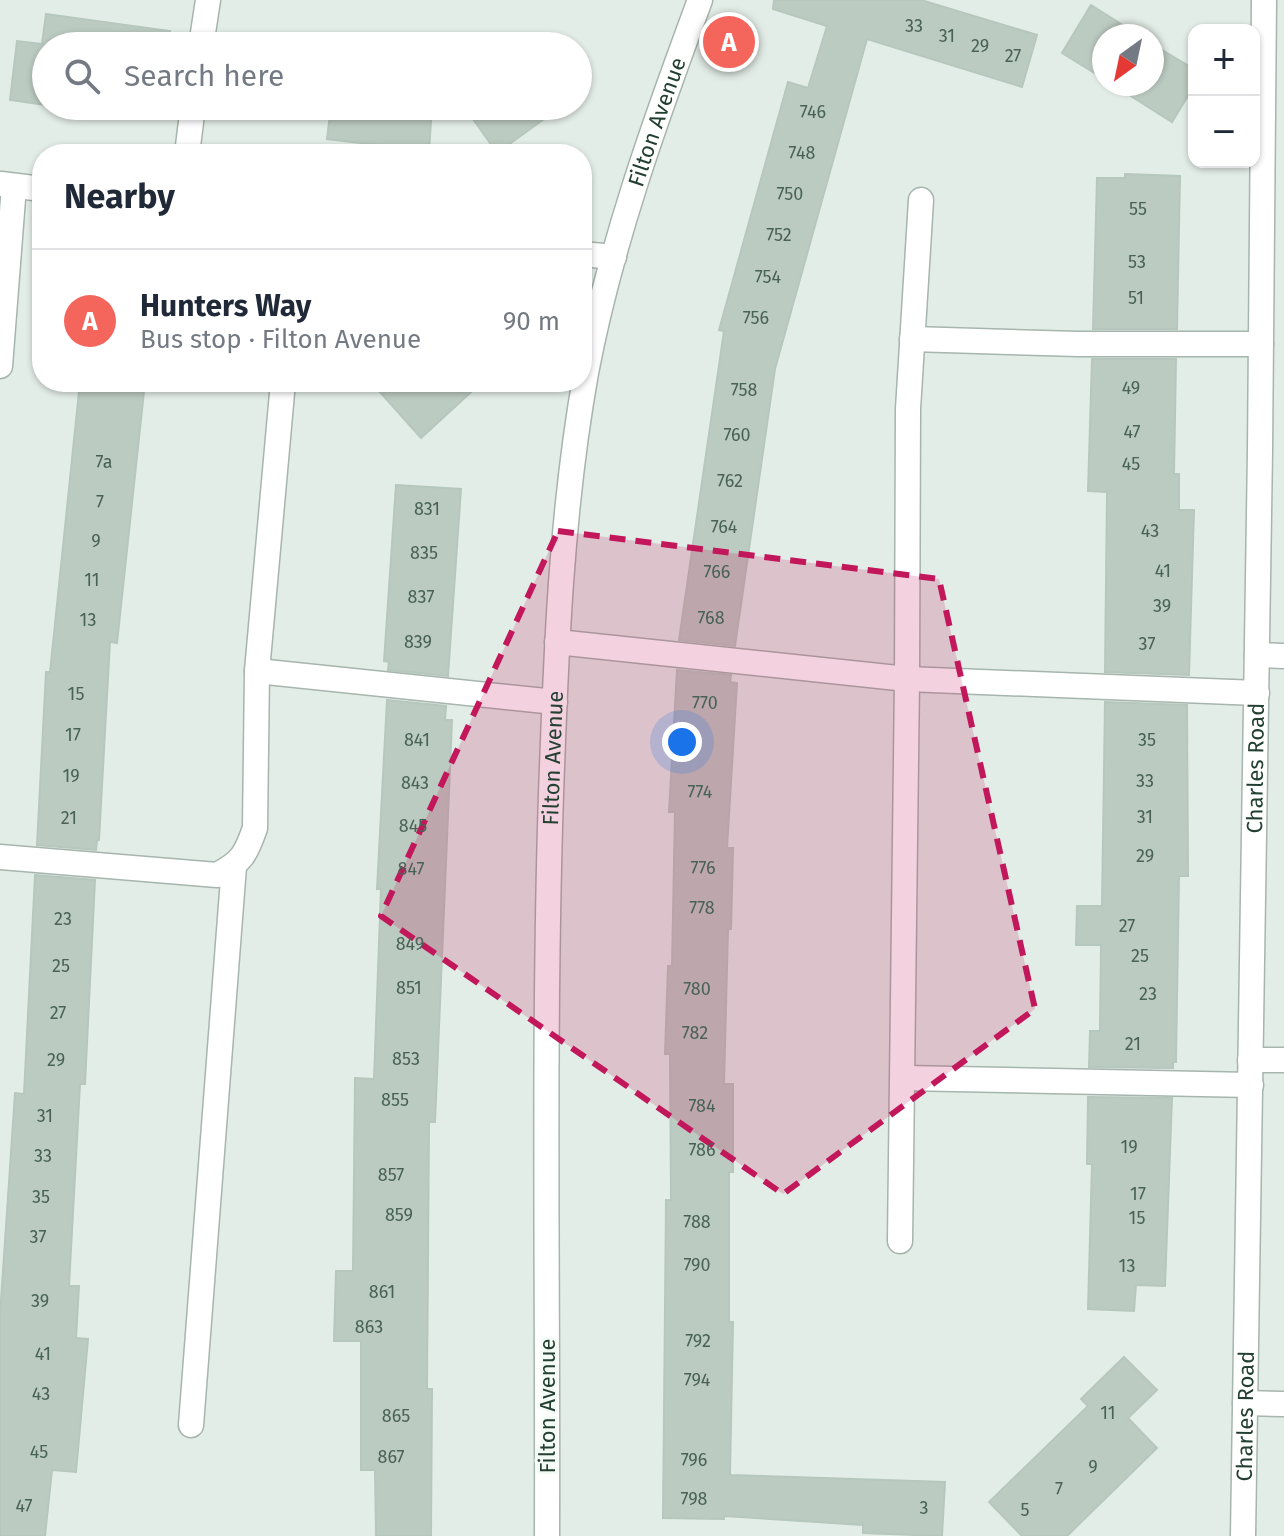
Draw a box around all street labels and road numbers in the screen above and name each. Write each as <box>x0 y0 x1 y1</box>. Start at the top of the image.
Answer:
street label: Filton Avenue <box>622 54 692 190</box>
street label: Filton Avenue <box>537 690 569 826</box>
street label: Charles Road <box>1241 703 1270 834</box>
street label: Filton Avenue <box>534 1339 561 1473</box>
street label: Charles Road <box>1231 1350 1260 1482</box>

